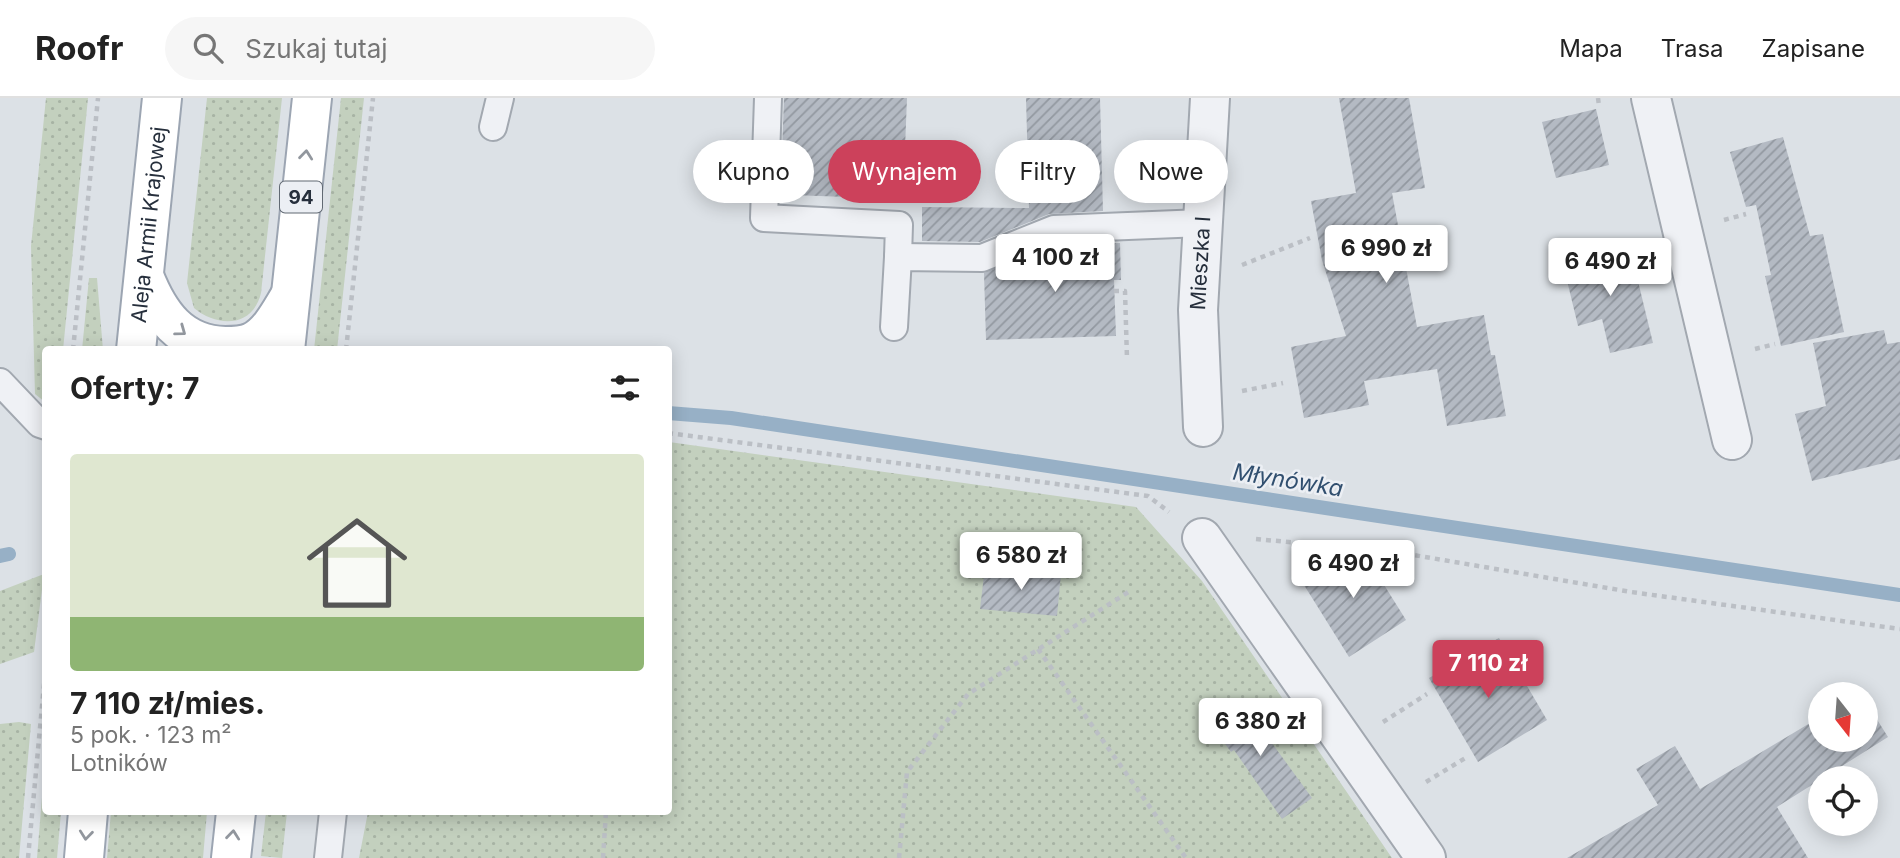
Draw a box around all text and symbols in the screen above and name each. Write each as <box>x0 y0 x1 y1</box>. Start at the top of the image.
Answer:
search box <box>165 17 655 80</box>
text: Roofr <box>35 28 123 68</box>
icon: search <box>189 29 227 67</box>
text: Szukaj tutaj <box>245 33 388 64</box>
text: Mapa <box>1559 34 1623 63</box>
text: Trasa <box>1661 34 1724 63</box>
text: Zapisane <box>1762 34 1865 63</box>
street label: Aleja Armii Krajowej <box>126 125 171 324</box>
chip: Kupno <box>693 140 814 203</box>
chip: Wynajem <box>828 140 981 203</box>
chip: Filtry <box>995 140 1100 203</box>
chip: Nowe <box>1114 140 1228 203</box>
one-way arrow <box>298 149 313 161</box>
road number: 94 <box>280 181 322 212</box>
street label: Mieszka I <box>1185 216 1215 311</box>
pin: 6 990 zł <box>1314 226 1458 285</box>
pin: 4 100 zł <box>983 234 1127 294</box>
text: 6 990 zł <box>1341 234 1431 262</box>
pin: 6 490 zł <box>1538 238 1682 298</box>
text: 4 100 zł <box>1012 243 1098 271</box>
text: 6 490 zł <box>1564 247 1656 275</box>
one-way arrow <box>173 323 185 335</box>
icon: filters <box>606 369 644 407</box>
text: Oferty: 7 <box>70 370 199 406</box>
water label: Młynówka <box>1231 457 1345 503</box>
icon: home <box>294 500 420 626</box>
pin: 6 580 zł <box>949 532 1093 592</box>
pin: 6 490 zł <box>1281 540 1425 600</box>
text: 6 580 zł <box>976 541 1066 569</box>
text: 6 490 zł <box>1307 549 1399 577</box>
pin: 7 110 zł <box>1416 640 1560 700</box>
text: 7 110 zł <box>1448 649 1528 677</box>
north arrow <box>1808 682 1878 752</box>
map controls <box>1808 682 1878 836</box>
text: 7 110 zł/mies. <box>70 685 265 721</box>
pin: 6 380 zł <box>1188 698 1332 758</box>
text: 6 380 zł <box>1215 707 1305 735</box>
text: 5 pok. · 123 m² <box>70 721 232 749</box>
text: Lotników <box>70 749 168 777</box>
button: locate <box>1808 766 1878 836</box>
one-way arrow <box>226 829 241 841</box>
one-way arrow <box>79 830 94 841</box>

